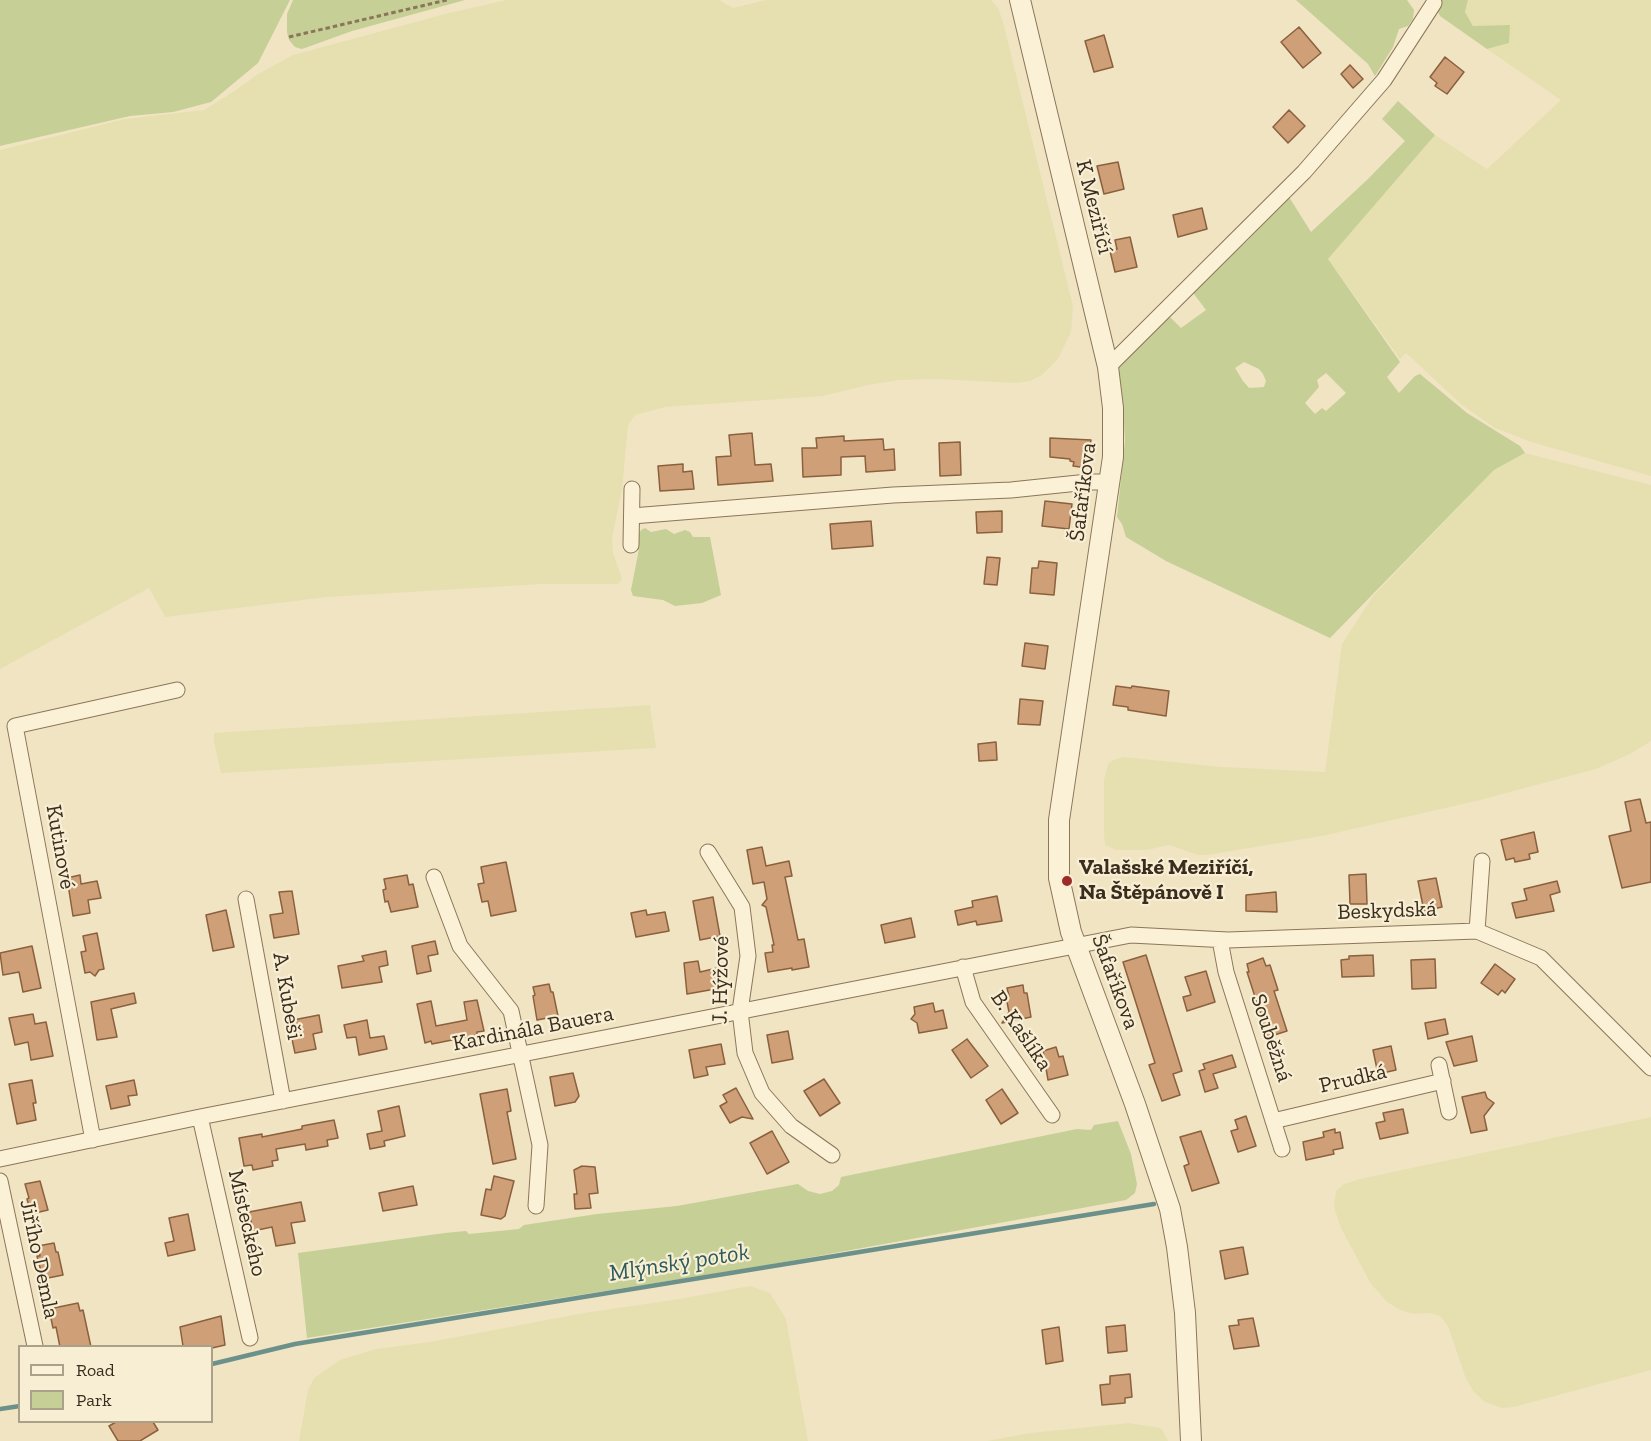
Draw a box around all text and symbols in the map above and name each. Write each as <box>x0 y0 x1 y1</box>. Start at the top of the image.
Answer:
street label: K Meziříčí <box>1070 157 1118 257</box>
street label: Šafaříkova <box>1064 441 1102 543</box>
street label: Kutinové <box>40 803 80 891</box>
place label: Valašské Meziříčí, Na Štěpánově I <box>1079 855 1253 906</box>
marker: Valašské Meziříčí, Na Štěpánově I <box>1060 874 1074 888</box>
street label: Beskydská <box>1337 896 1437 926</box>
street label: Šafaříkova <box>1086 931 1144 1033</box>
street label: J. Hýžové <box>707 936 735 1024</box>
street label: A. Kubeši <box>266 950 308 1042</box>
street label: B. Kašlíka <box>985 986 1057 1076</box>
street label: Souběžná <box>1244 991 1298 1085</box>
street label: Kardinála Bauera <box>450 1000 616 1058</box>
street label: Prudká <box>1317 1058 1389 1100</box>
street label: Místeckého <box>222 1167 272 1279</box>
street label: Jiřího Demla <box>13 1197 65 1321</box>
water label: Mlýnský potok <box>607 1238 751 1288</box>
legend <box>18 1345 213 1423</box>
text: Road <box>76 1359 115 1381</box>
text: Park <box>76 1389 112 1411</box>

